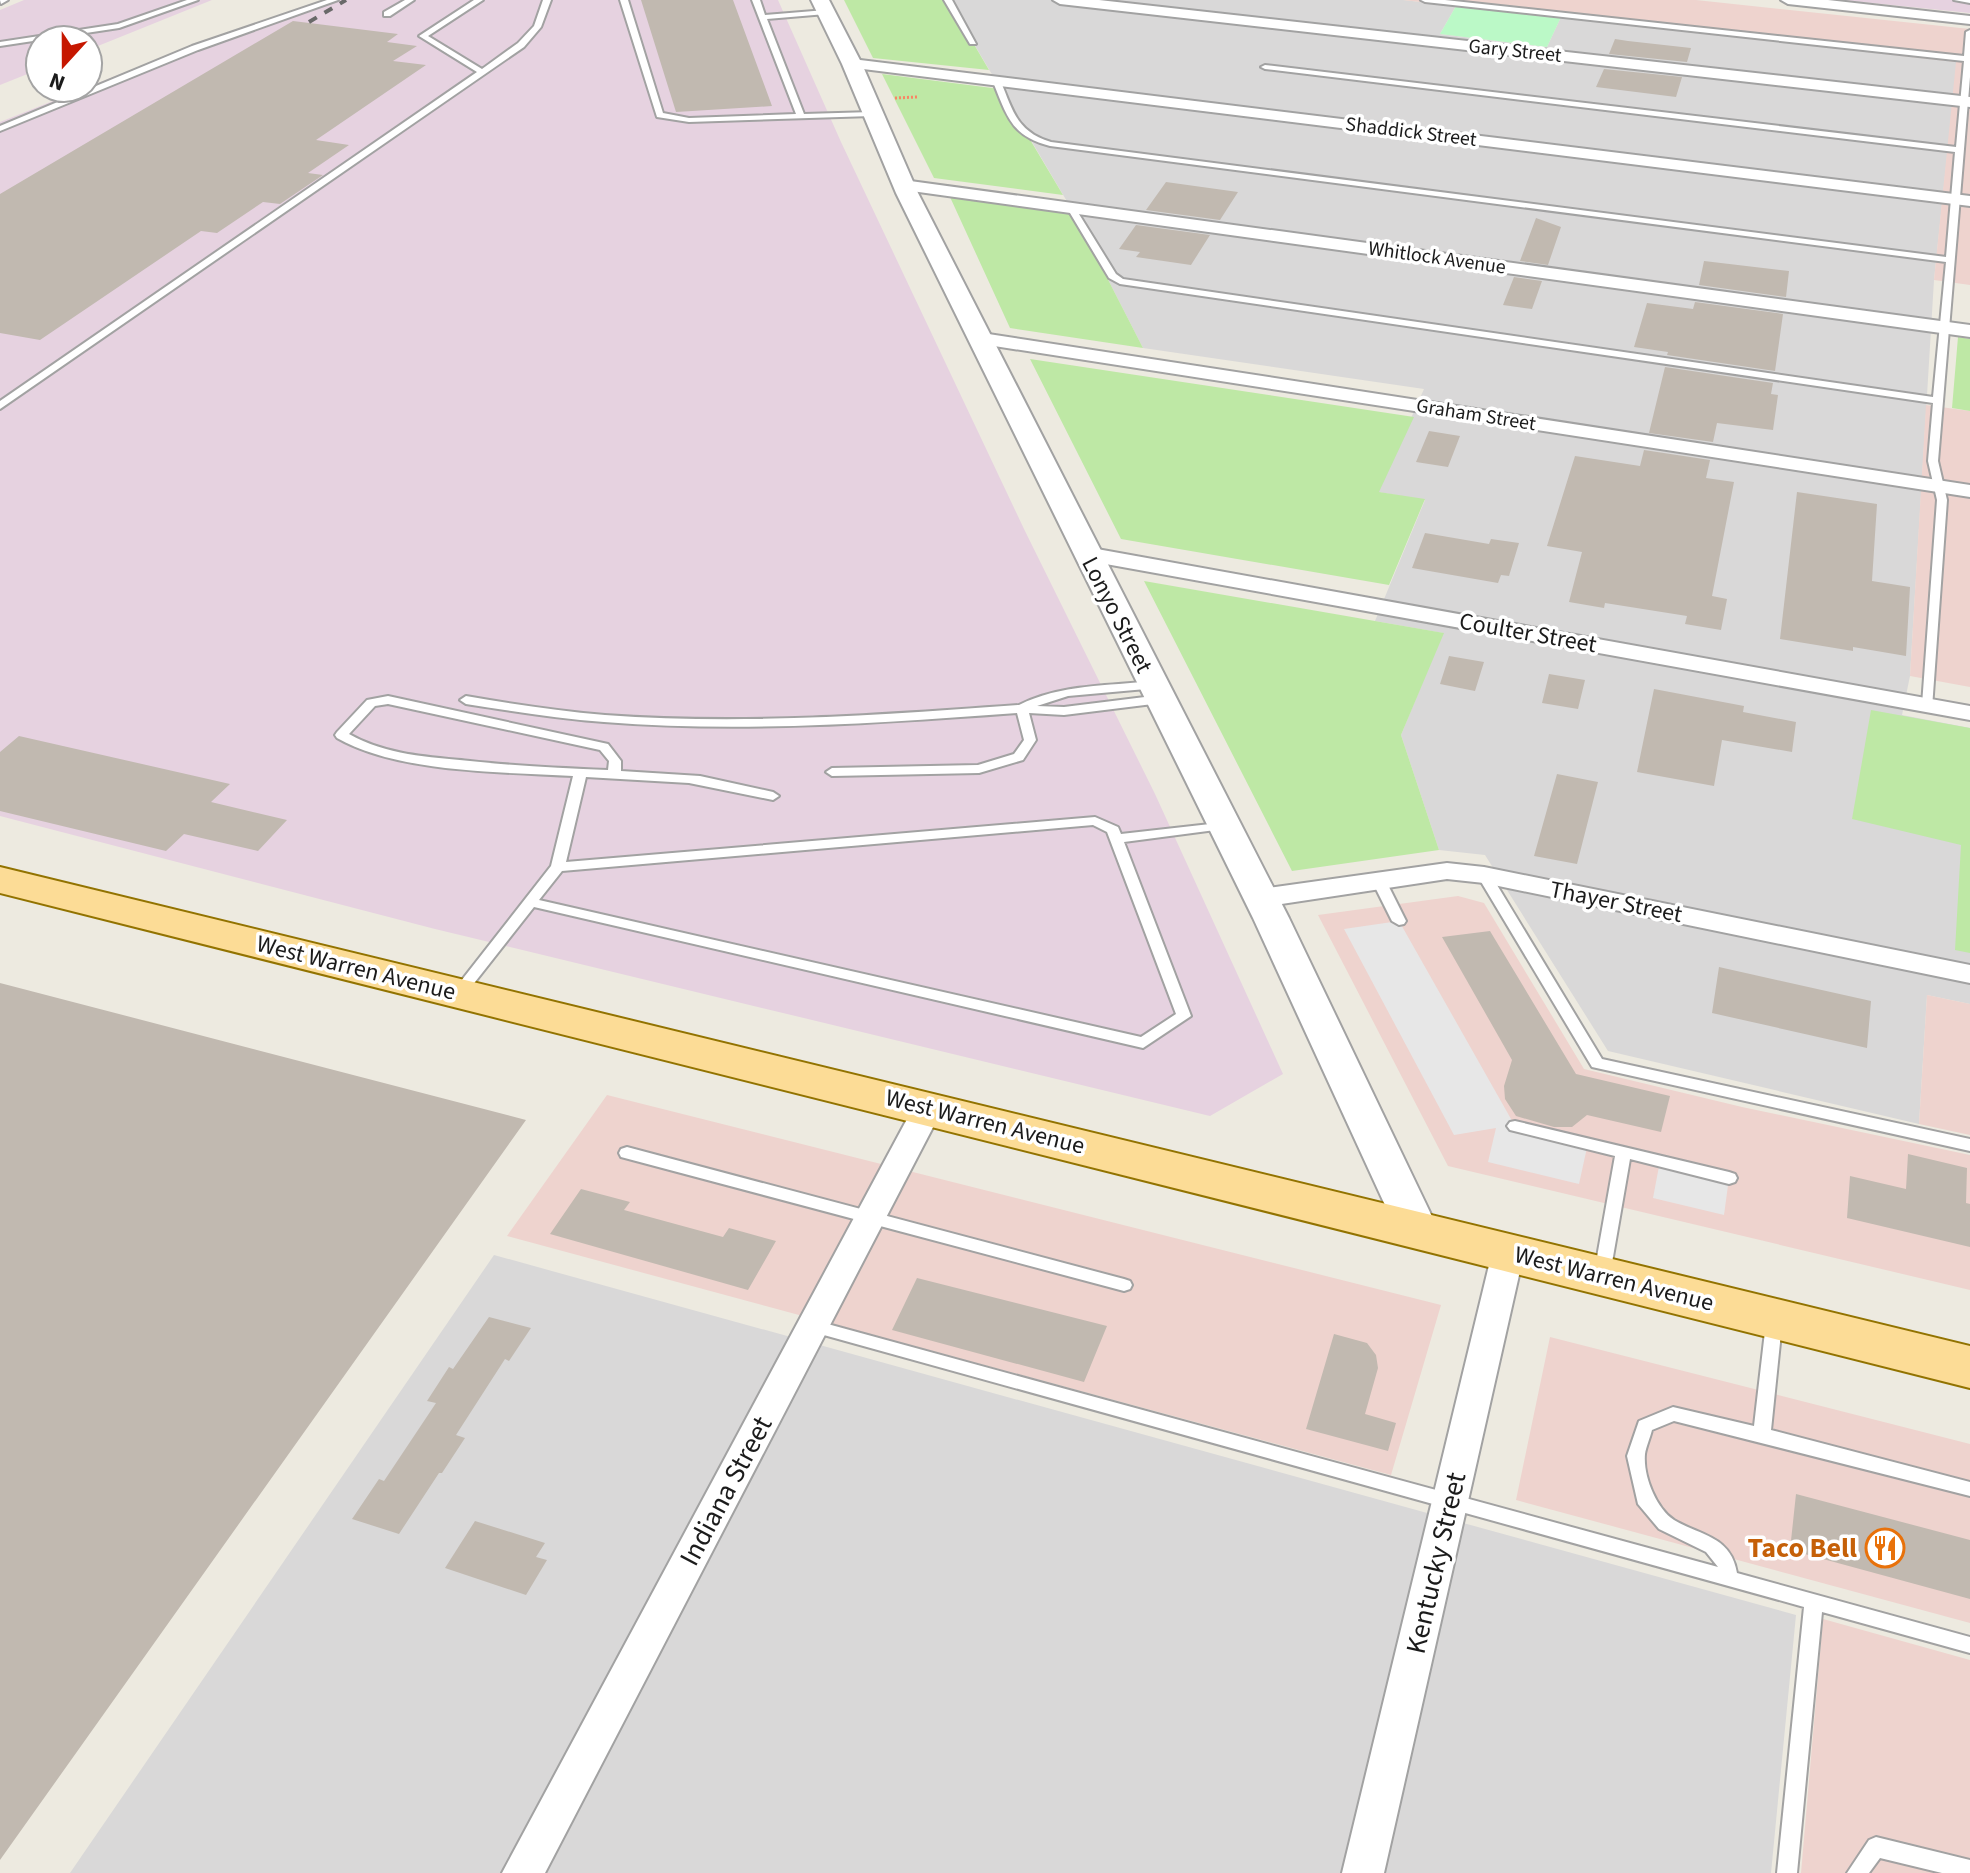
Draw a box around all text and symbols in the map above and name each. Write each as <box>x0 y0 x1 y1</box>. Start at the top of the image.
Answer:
north arrow <box>24 24 104 104</box>
street label: Gary Street <box>1467 32 1563 70</box>
text: N <box>45 64 70 99</box>
street label: Shaddick Street <box>1344 110 1478 154</box>
street label: Whitlock Avenue <box>1366 234 1508 282</box>
street label: Graham Street <box>1414 392 1538 438</box>
street label: Lonyo Street <box>1073 551 1161 679</box>
street label: Coulter Street <box>1457 604 1599 662</box>
street label: Thayer Street <box>1547 872 1685 932</box>
street label: West Warren Avenue <box>253 926 459 1010</box>
street label: West Warren Avenue <box>882 1080 1088 1164</box>
street label: West Warren Avenue <box>1511 1237 1717 1321</box>
street label: Indiana Street <box>670 1409 782 1573</box>
street label: Kentucky Street <box>1396 1468 1476 1658</box>
restaurant icon: Taco Bell <box>1864 1527 1906 1569</box>
place label: Taco Bell <box>1748 1528 1857 1568</box>

